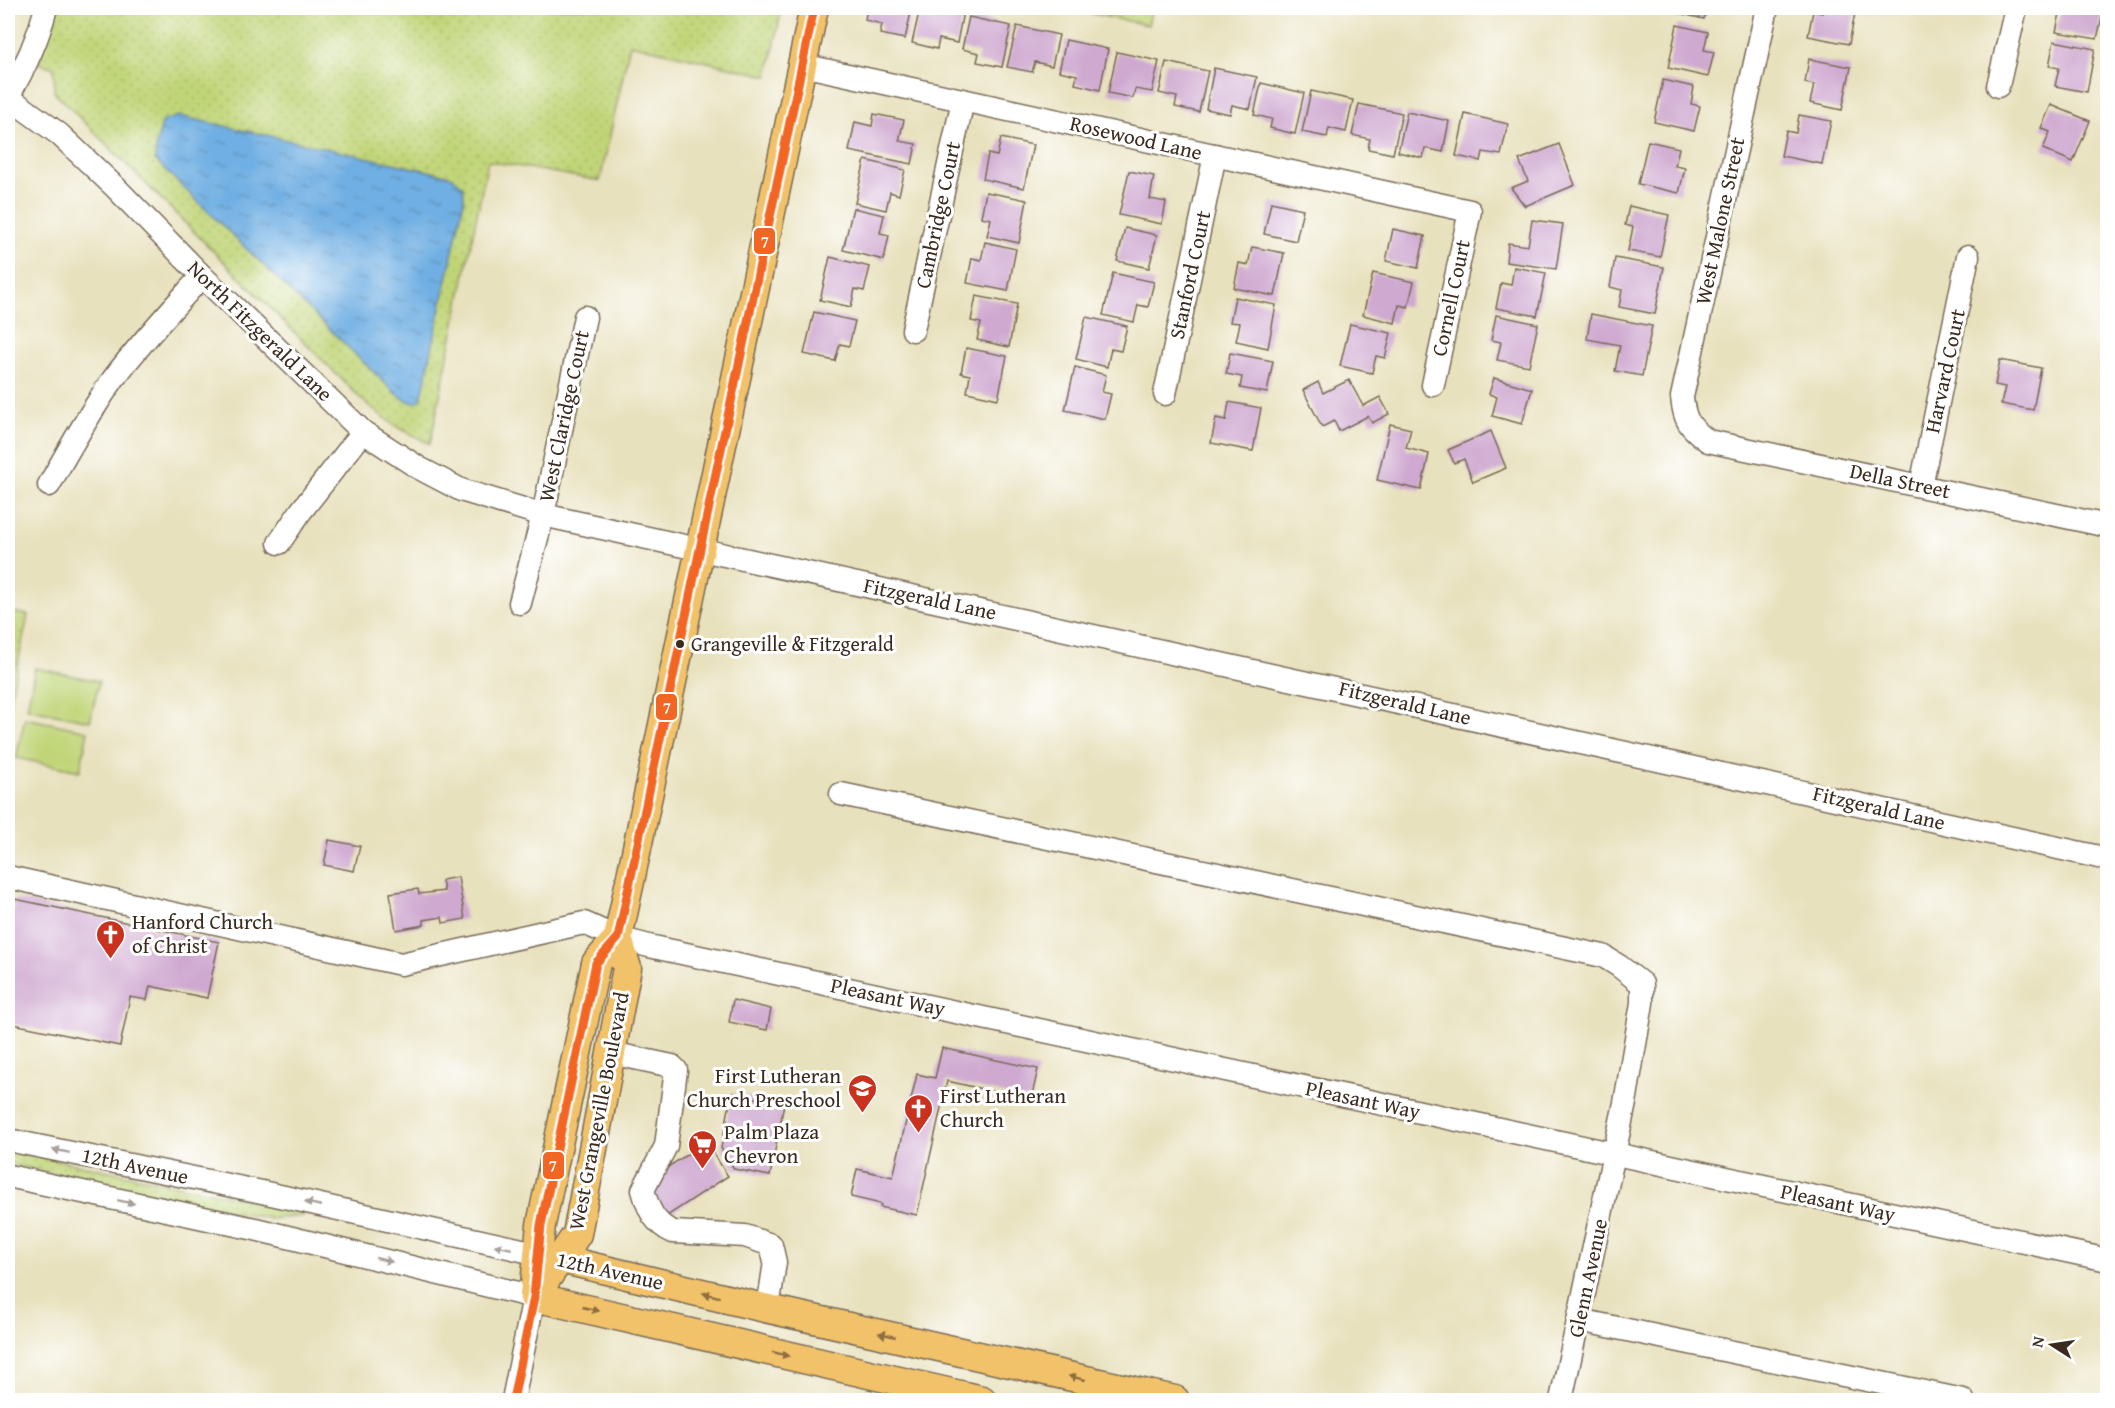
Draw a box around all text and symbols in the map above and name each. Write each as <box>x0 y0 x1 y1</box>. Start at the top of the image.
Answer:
street label: Rosewood Lane <box>1067 107 1205 168</box>
street label: West Malone Street <box>1687 134 1753 307</box>
street label: Cambridge Court <box>907 138 968 291</box>
street label: Stanford Court <box>1161 207 1218 342</box>
line badge: 7 <box>753 227 776 255</box>
text: 7 <box>761 229 769 253</box>
street label: Cornell Court <box>1423 236 1478 359</box>
street label: North Fitzgerald Lane <box>181 253 340 409</box>
street label: Harvard Court <box>1916 305 1973 436</box>
street label: West Claridge Court <box>530 327 597 505</box>
street label: Della Street <box>1847 455 1954 506</box>
street label: Fitzgerald Lane <box>861 569 999 628</box>
place label: Grangeville & Fitzgerald <box>691 629 894 658</box>
marker: Grangeville & Fitzgerald <box>674 638 686 650</box>
street label: Fitzgerald Lane <box>1336 672 1474 733</box>
line badge: 7 <box>655 693 678 721</box>
text: 7 <box>663 695 671 719</box>
street label: Fitzgerald Lane <box>1810 777 1948 838</box>
place label: Hanford Church of Christ <box>132 906 273 961</box>
church icon: Hanford Church of Christ <box>95 918 127 960</box>
street label: Pleasant Way <box>828 969 949 1024</box>
street label: West Grangeville Boulevard <box>560 988 637 1233</box>
place label: First Lutheran Church Preschool <box>687 1060 841 1115</box>
school or university icon: First Lutheran Church Preschool <box>846 1072 878 1114</box>
street label: Pleasant Way <box>1303 1072 1424 1127</box>
place label: First Lutheran Church <box>940 1080 1066 1135</box>
church icon: First Lutheran Church <box>903 1092 935 1134</box>
place label: Palm Plaza Chevron <box>724 1116 819 1171</box>
supermarket icon: Palm Plaza Chevron <box>687 1128 719 1170</box>
street label: 12th Avenue <box>79 1139 192 1192</box>
one-way arrow <box>51 1146 70 1155</box>
line badge: 7 <box>542 1151 565 1180</box>
text: 7 <box>549 1153 557 1177</box>
street label: Pleasant Way <box>1778 1175 1899 1230</box>
one-way arrow <box>117 1197 136 1207</box>
one-way arrow <box>304 1198 322 1208</box>
street label: Glenn Avenue <box>1560 1215 1615 1340</box>
one-way arrow <box>494 1241 512 1251</box>
street label: 12th Avenue <box>554 1243 667 1298</box>
one-way arrow <box>374 1256 393 1266</box>
one-way arrow <box>702 1289 720 1299</box>
one-way arrow <box>582 1305 600 1315</box>
north arrow <box>2022 1315 2082 1375</box>
one-way arrow <box>878 1330 896 1340</box>
text: N <box>2024 1334 2050 1350</box>
one-way arrow <box>771 1350 790 1360</box>
one-way arrow <box>1068 1373 1086 1383</box>

